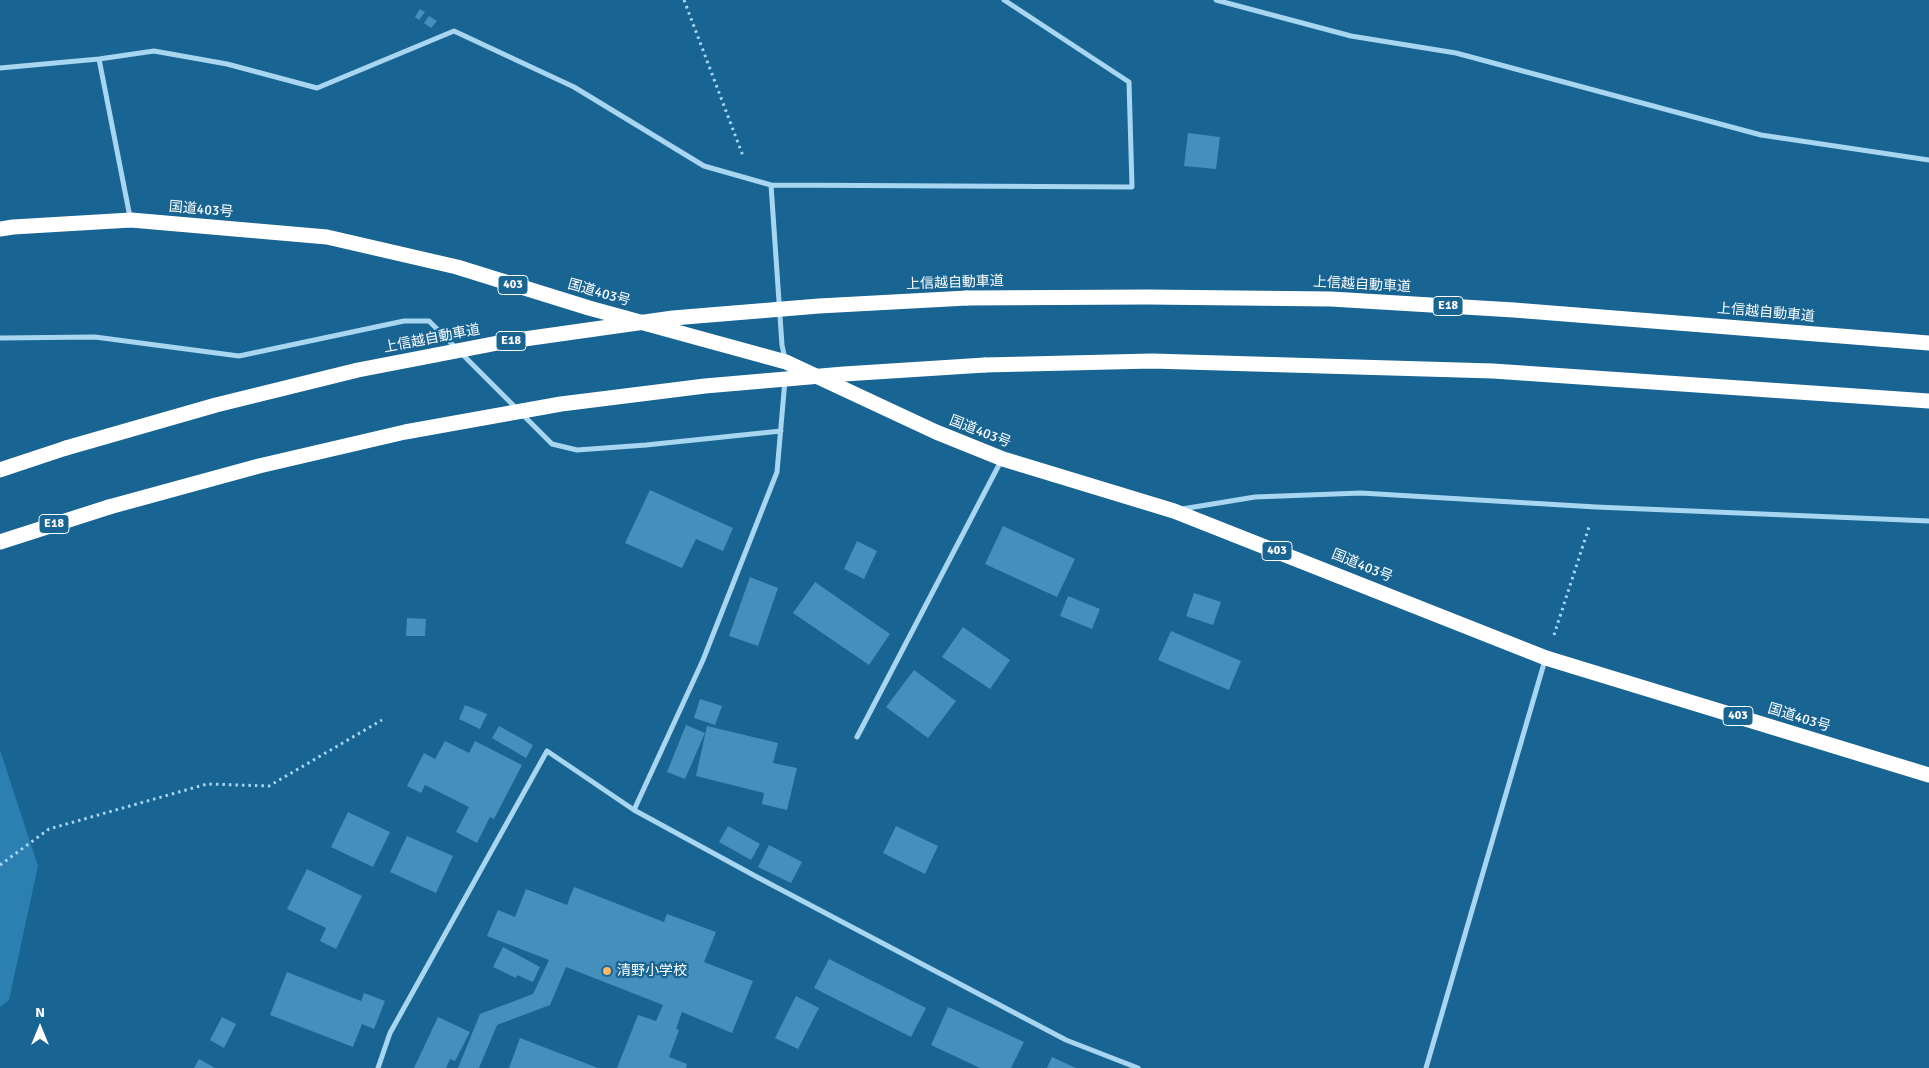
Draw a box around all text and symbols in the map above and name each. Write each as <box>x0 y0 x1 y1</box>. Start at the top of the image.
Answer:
street label: 国道403号 <box>168 199 234 221</box>
street label: 上信越自動車道 <box>906 273 1004 293</box>
street label: 上信越自動車道 <box>1313 274 1411 296</box>
road number: 403 <box>498 276 528 294</box>
street label: 国道403号 <box>566 276 632 310</box>
road number: E18 <box>1433 296 1463 316</box>
street label: 上信越自動車道 <box>1716 300 1816 326</box>
street label: 上信越自動車道 <box>382 321 482 357</box>
road number: E18 <box>496 332 526 351</box>
street label: 国道403号 <box>947 413 1013 451</box>
road number: E18 <box>39 514 69 534</box>
road number: 403 <box>1262 542 1292 560</box>
street label: 国道403号 <box>1329 546 1395 586</box>
street label: 国道403号 <box>1766 701 1832 735</box>
road number: 403 <box>1723 706 1753 726</box>
place label: 清野小学校 <box>617 963 687 979</box>
marker: 清野小学校 <box>601 965 613 977</box>
north arrow <box>15 1003 65 1053</box>
text: N <box>35 1004 45 1021</box>

